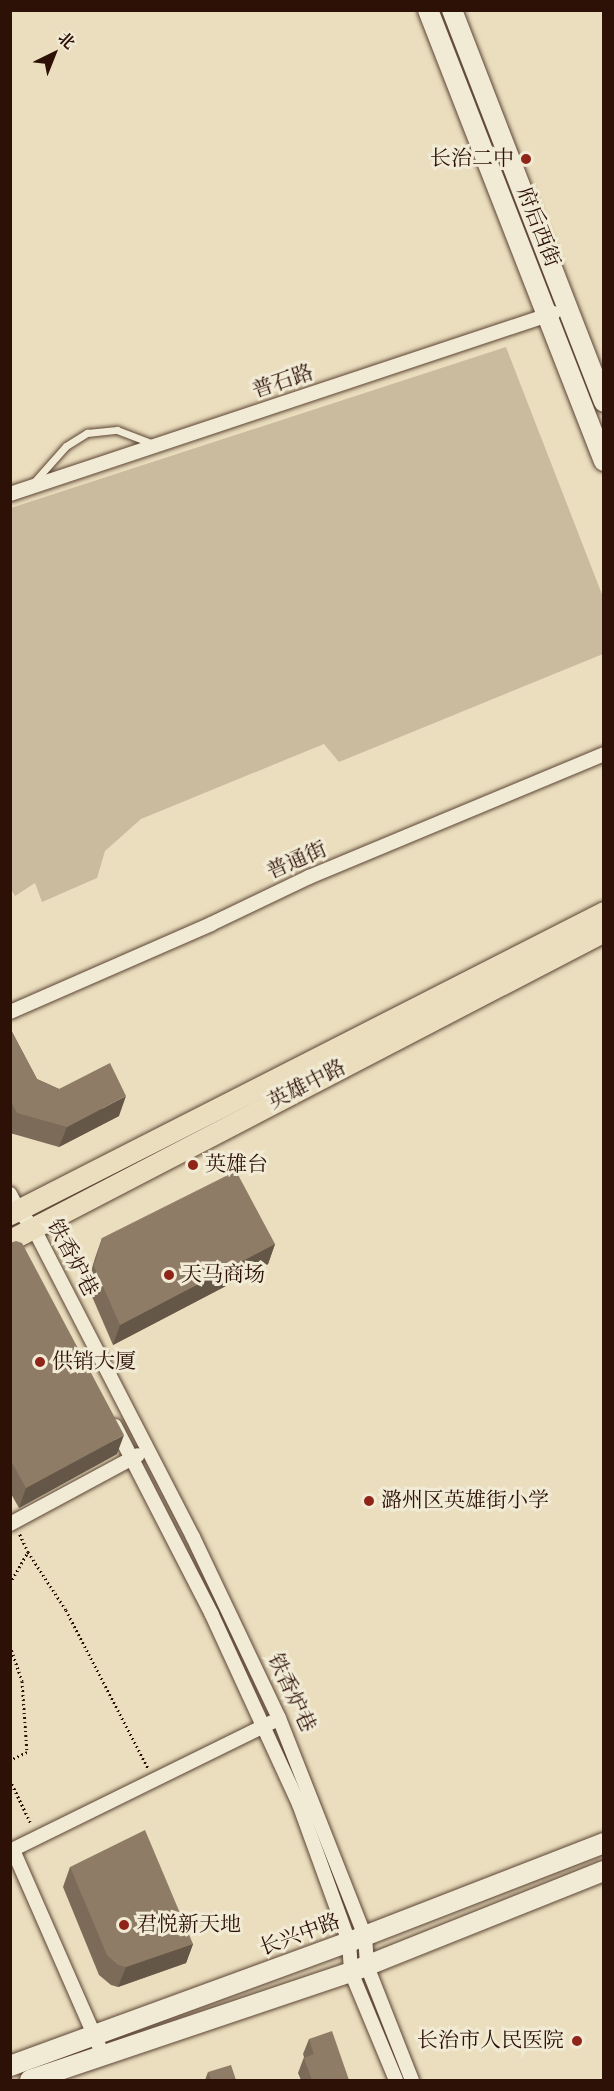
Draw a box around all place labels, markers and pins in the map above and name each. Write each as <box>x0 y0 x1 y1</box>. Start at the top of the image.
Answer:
place label: 长治二中 <box>430 146 514 172</box>
marker: 长治二中 <box>519 152 533 166</box>
place label: 英雄台 <box>205 1152 268 1178</box>
marker: 英雄台 <box>186 1158 200 1172</box>
place label: 天马商场 <box>181 1262 265 1288</box>
marker: 天马商场 <box>162 1268 176 1282</box>
place label: 供销大厦 <box>52 1349 136 1375</box>
marker: 供销大厦 <box>33 1355 47 1369</box>
place label: 潞州区英雄街小学 <box>381 1488 549 1514</box>
marker: 潞州区英雄街小学 <box>362 1494 376 1508</box>
place label: 君悦新天地 <box>136 1912 241 1938</box>
marker: 君悦新天地 <box>117 1918 131 1932</box>
place label: 长治市人民医院 <box>417 2028 564 2054</box>
marker: 长治市人民医院 <box>568 2032 586 2050</box>

